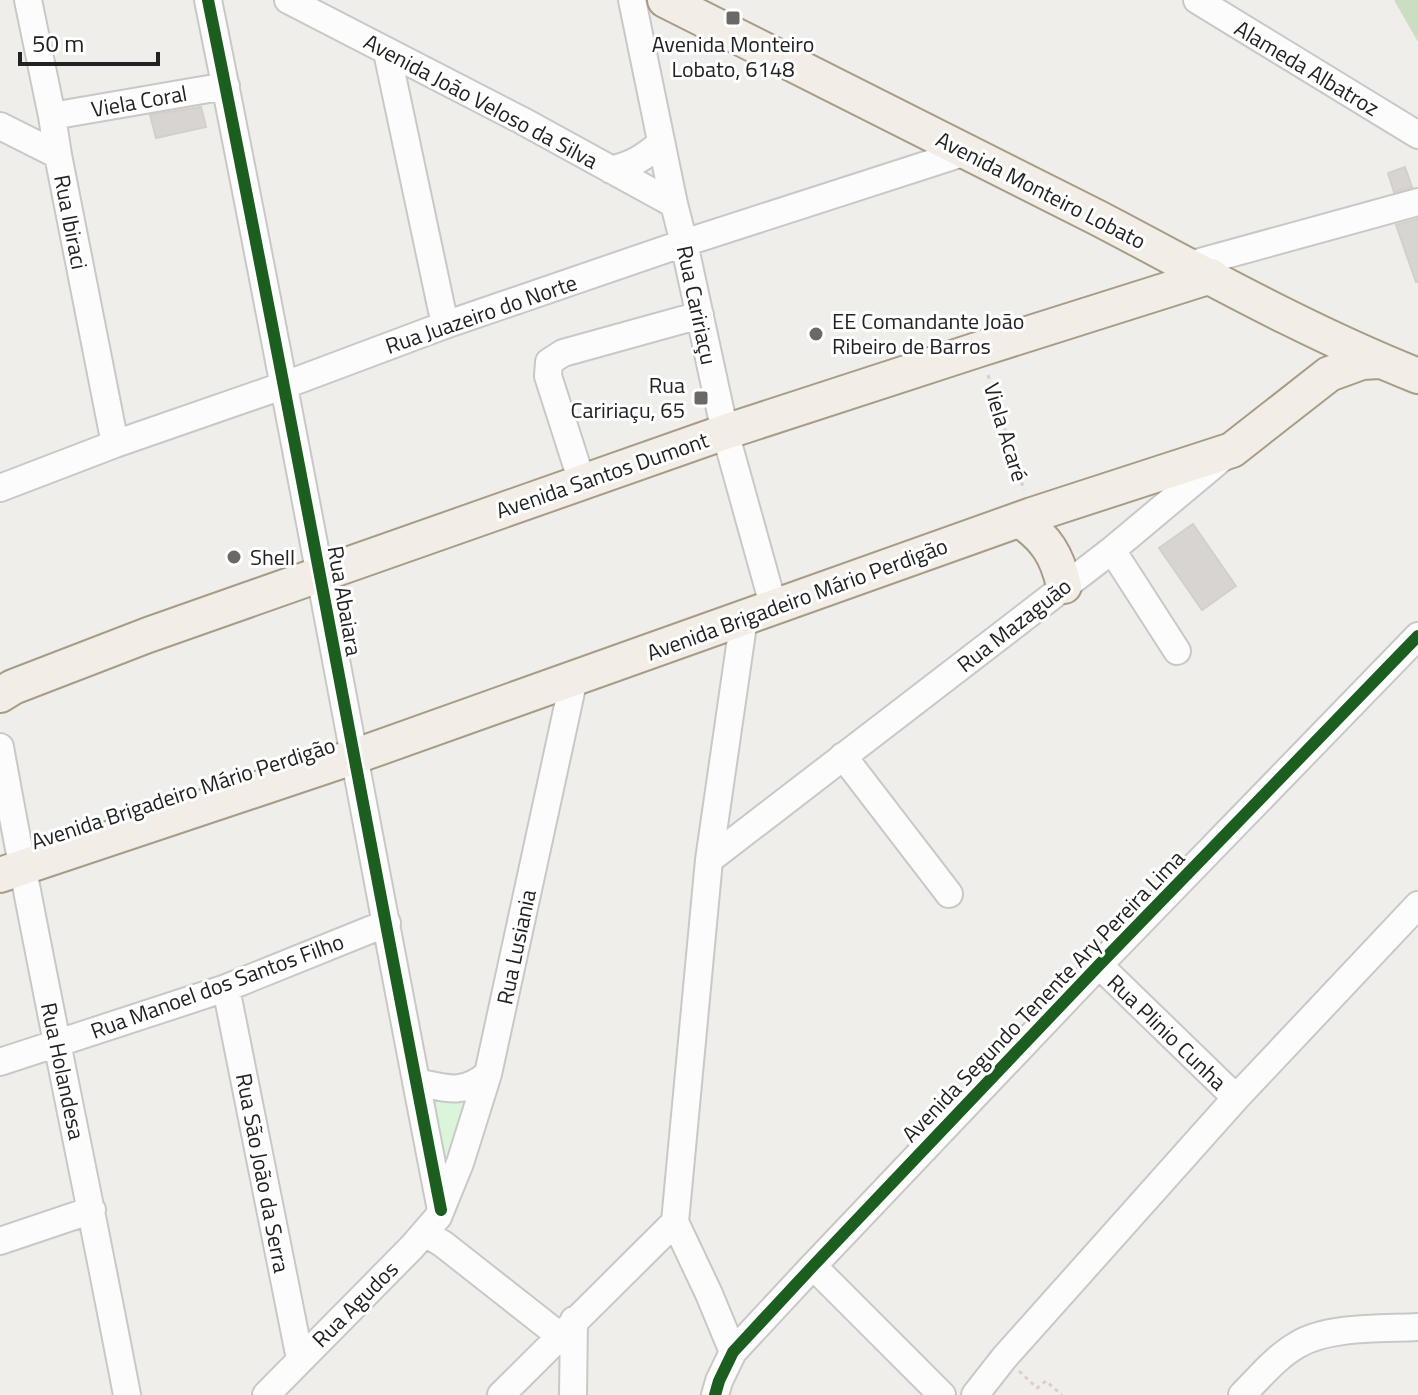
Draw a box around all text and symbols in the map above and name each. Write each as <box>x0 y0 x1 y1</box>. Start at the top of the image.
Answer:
marker: Avenida Monteiro Lobato, 6148 <box>724 9 742 27</box>
street label: Alameda Albatroz <box>1228 11 1386 125</box>
scale bar <box>20 16 158 66</box>
text: 50 m <box>32 25 84 61</box>
street label: Avenida João Veloso da Silva <box>358 25 604 177</box>
place label: Avenida Monteiro Lobato, 6148 <box>652 27 814 86</box>
street label: Viela Coral <box>88 76 190 126</box>
street label: Avenida Monteiro Lobato <box>930 122 1152 258</box>
street label: Rua Ibiraci <box>45 172 97 272</box>
street label: Rua Caririaçu <box>668 242 726 368</box>
street label: Rua Juazeiro do Norte <box>381 265 581 363</box>
place label: EE Comandante João Ribeiro de Barros <box>832 304 1024 363</box>
marker: EE Comandante João Ribeiro de Barros <box>807 325 825 343</box>
place label: Rua Caririaçu, 65 <box>570 368 685 427</box>
street label: Viela Acaré <box>975 378 1037 486</box>
marker: Rua Caririaçu, 65 <box>692 389 710 407</box>
street label: Avenida Santos Dumont <box>491 423 713 527</box>
street label: Avenida Brigadeiro Mário Perdigão <box>642 529 952 669</box>
place label: Shell <box>250 540 295 574</box>
street label: Rua Abaiara <box>319 543 371 659</box>
marker: Shell <box>225 548 243 566</box>
street label: Rua Mazaguão <box>949 569 1079 681</box>
street label: Avenida Brigadeiro Mário Perdigão <box>26 728 340 858</box>
street label: Avenida Segundo Tenente Ary Pereira Lima <box>894 842 1192 1150</box>
street label: Rua Lusiania <box>487 886 545 1008</box>
street label: Rua Manoel dos Santos Filho <box>86 924 348 1048</box>
street label: Rua Plinio Cunha <box>1099 966 1235 1098</box>
street label: Rua Holandesa <box>32 999 94 1143</box>
street label: Rua São João da Serra <box>227 1070 299 1276</box>
street label: Rua Agudos <box>304 1253 406 1355</box>

